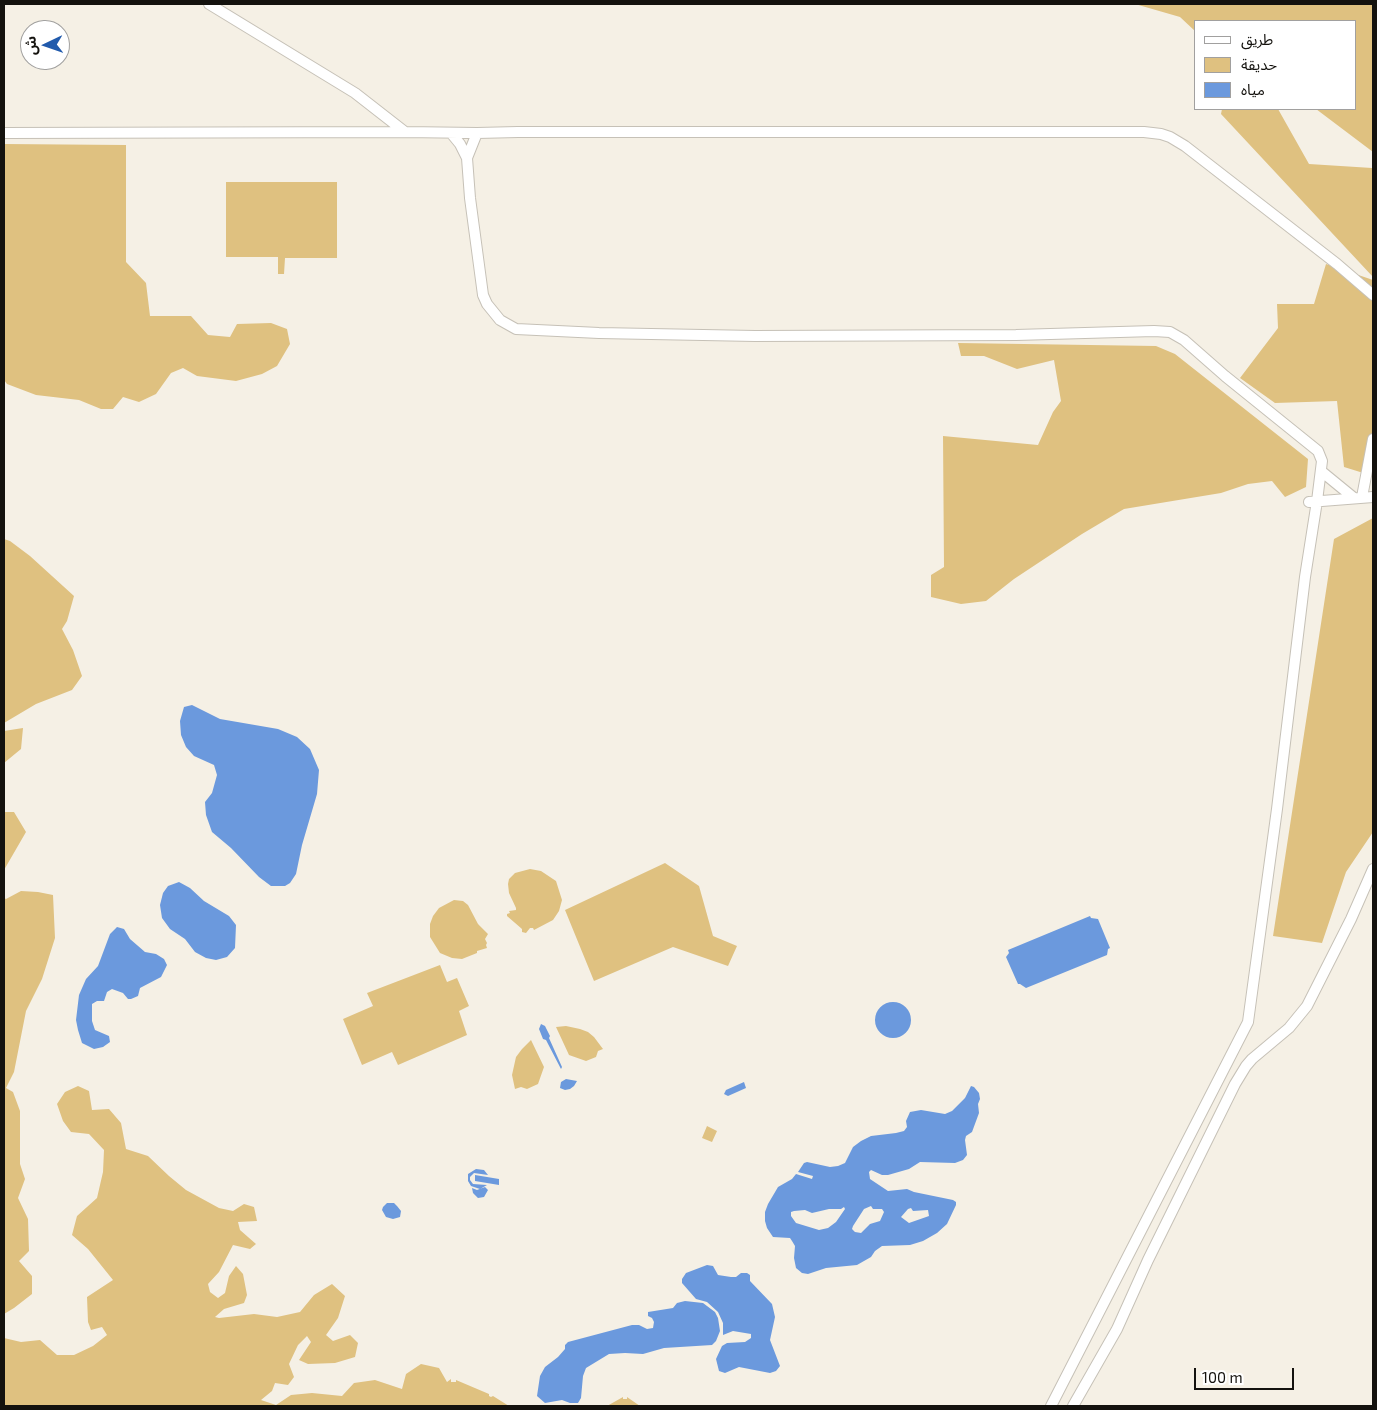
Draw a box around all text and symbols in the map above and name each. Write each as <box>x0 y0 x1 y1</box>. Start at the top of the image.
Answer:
north arrow <box>20 20 70 70</box>
legend <box>1194 20 1357 110</box>
text: طريق <box>1241 30 1273 48</box>
text: ش <box>22 36 40 56</box>
text: حديقة <box>1241 55 1277 73</box>
text: مياه <box>1241 80 1265 98</box>
scale bar <box>1197 1358 1297 1390</box>
text: 100 m <box>1202 1368 1243 1386</box>

